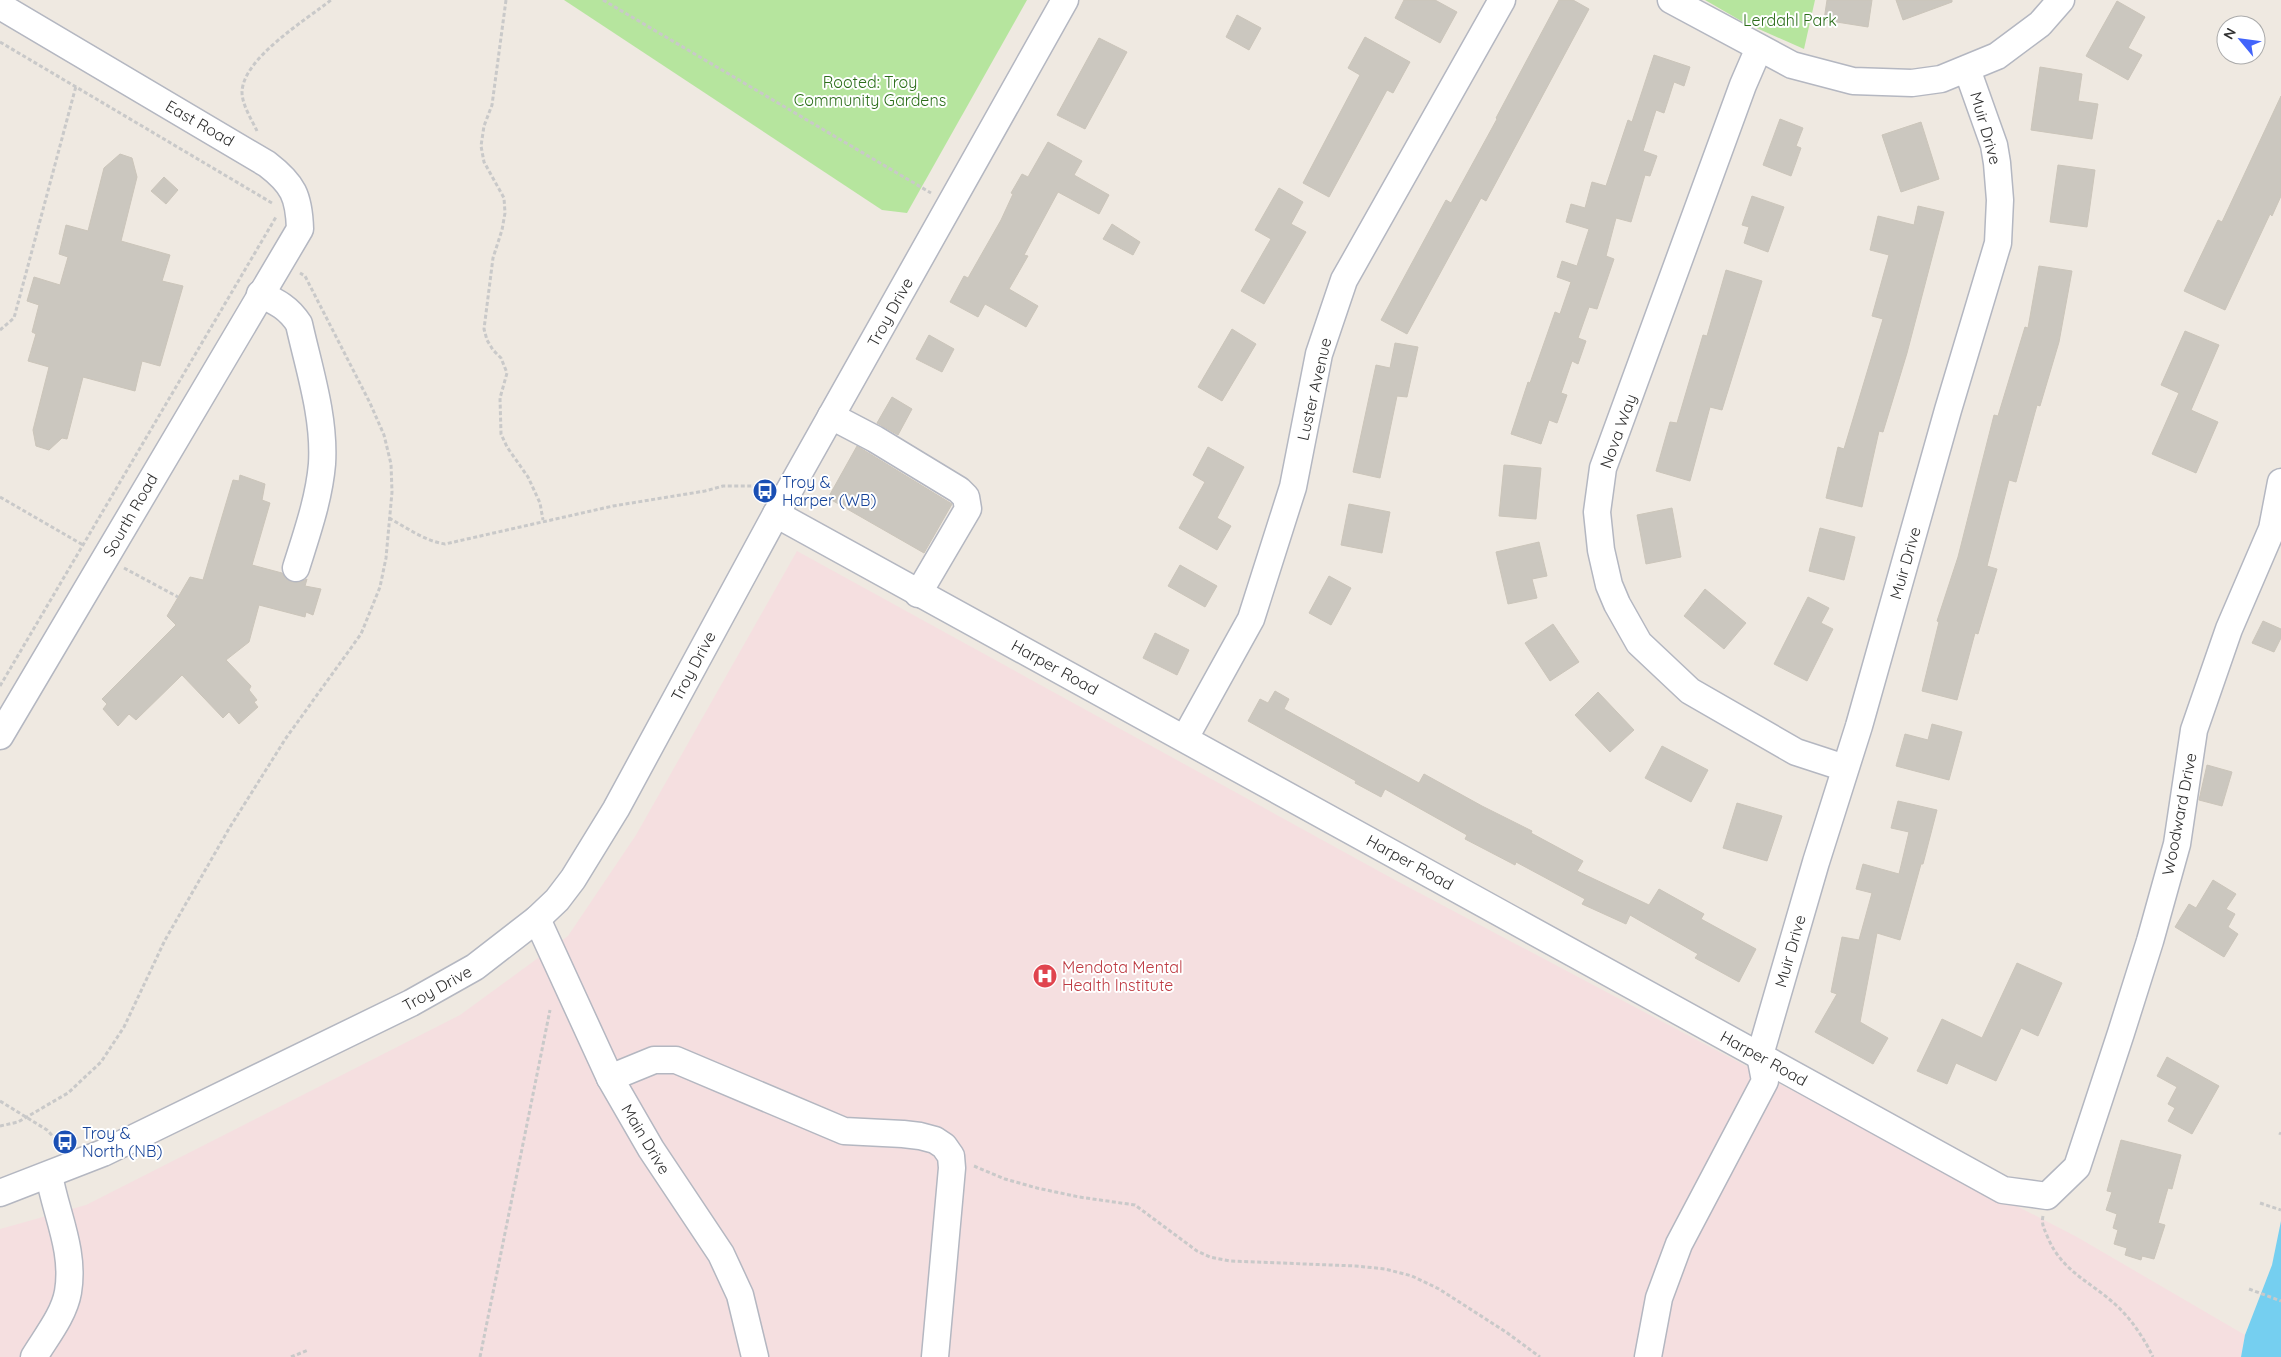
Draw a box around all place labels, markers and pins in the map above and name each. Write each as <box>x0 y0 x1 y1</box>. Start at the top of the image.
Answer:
place label: Troy & Harper (WB) <box>782 472 876 510</box>
bus stop icon: Troy & Harper (WB) <box>752 478 778 504</box>
place label: Mendota Mental Health Institute <box>1062 957 1183 995</box>
hospital icon: Mendota Mental Health Institute <box>1032 963 1058 989</box>
place label: Troy & North (NB) <box>82 1123 162 1161</box>
bus stop icon: Troy & North (NB) <box>52 1129 78 1155</box>

